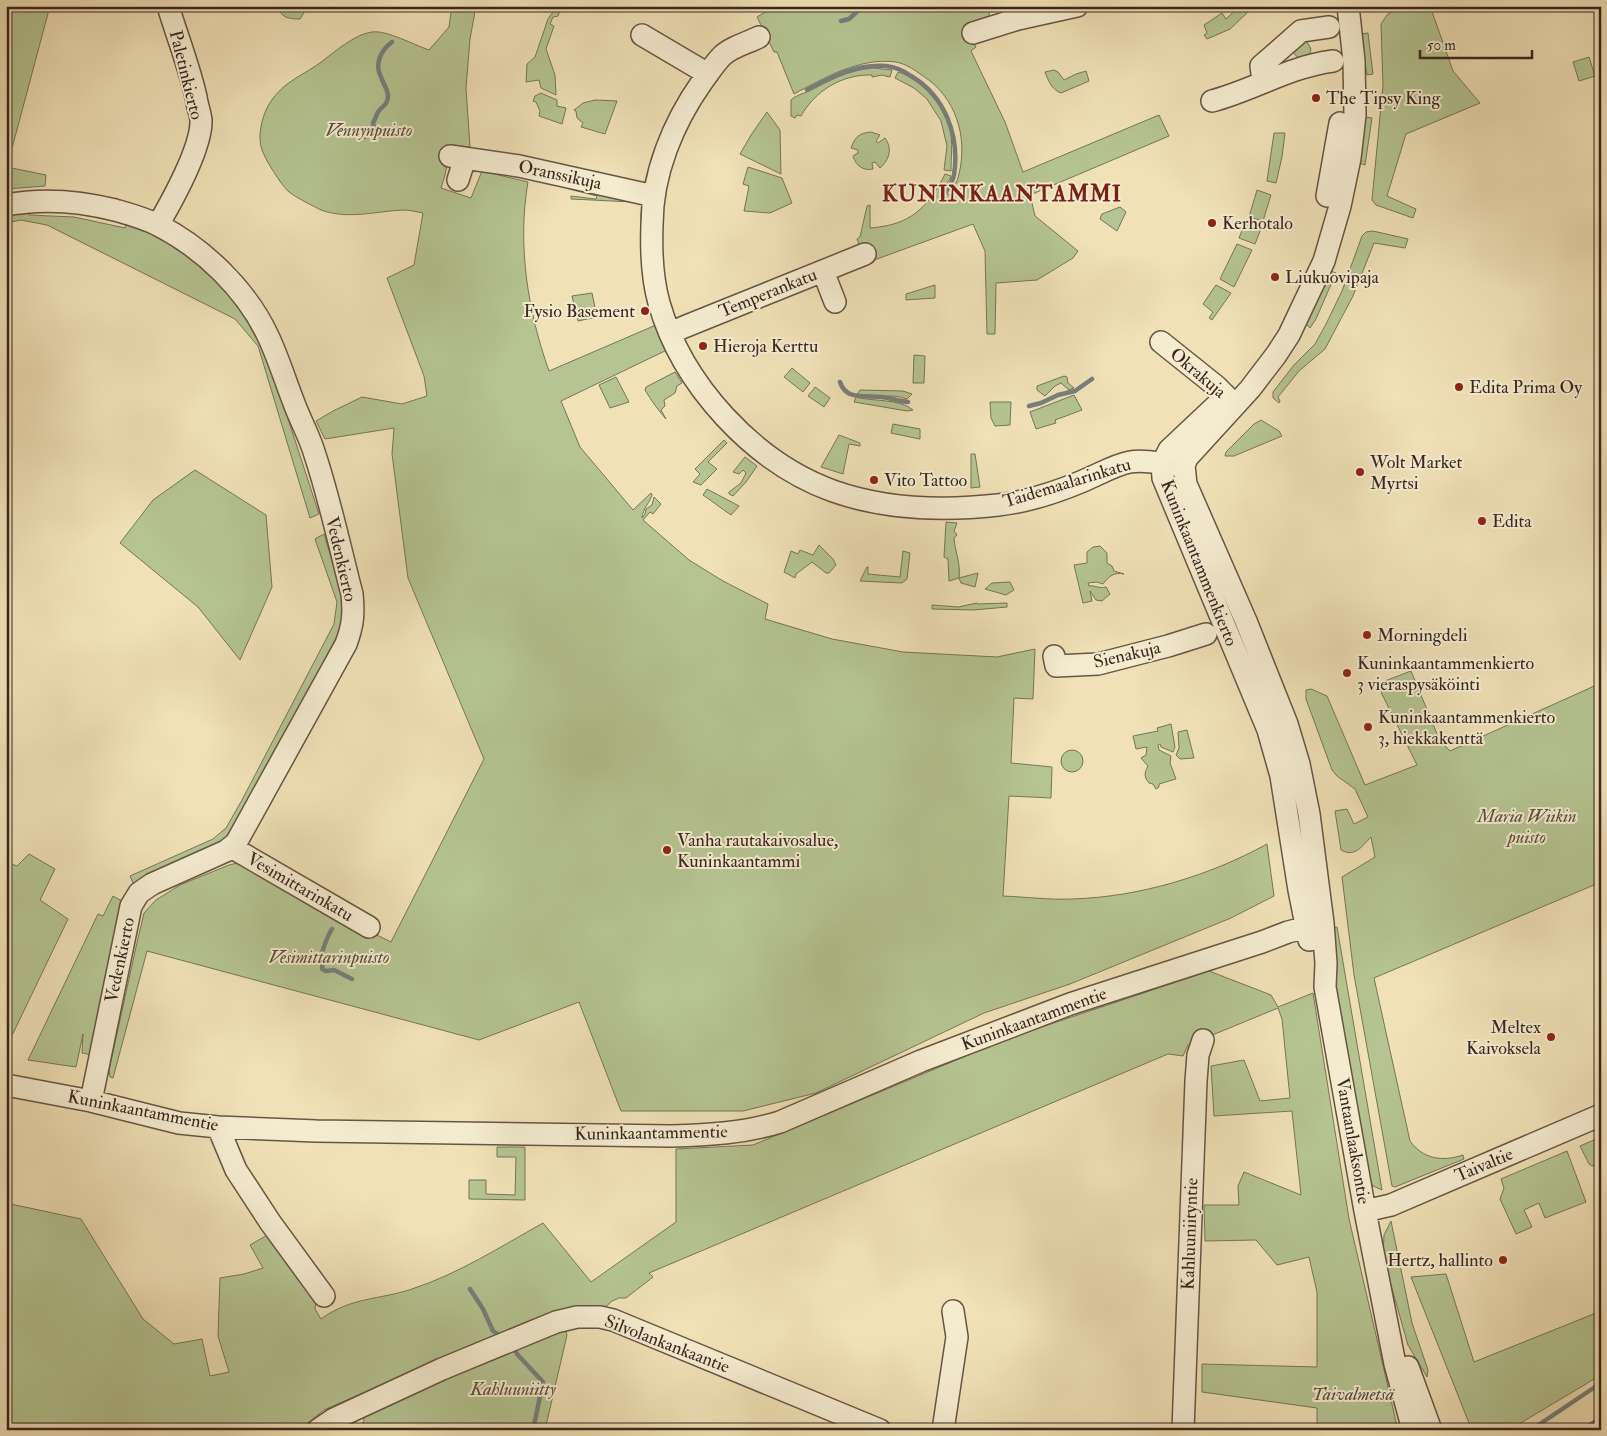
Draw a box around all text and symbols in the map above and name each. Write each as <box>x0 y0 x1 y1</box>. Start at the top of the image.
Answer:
street label: Paletinkierto <box>164 28 208 122</box>
scale bar <box>1420 28 1532 60</box>
text: 50 m <box>1427 36 1456 55</box>
place label: The Tipsy King <box>1326 87 1442 110</box>
marker: The Tipsy King <box>1310 92 1322 104</box>
park label: Vennynpuisto <box>326 119 412 142</box>
street label: Oranssikuja <box>516 155 604 195</box>
district label: KUNINKAANTAMMI <box>882 180 1122 208</box>
place label: Kerhotalo <box>1222 212 1293 235</box>
marker: Kerhotalo <box>1206 217 1218 229</box>
street label: Temperankatu <box>716 263 820 323</box>
place label: Liukuovipaja <box>1285 266 1380 289</box>
marker: Liukuovipaja <box>1269 271 1281 283</box>
place label: Fysio Basement <box>524 300 635 323</box>
marker: Fysio Basement <box>639 305 651 317</box>
place label: Hieroja Kerttu <box>713 335 818 358</box>
marker: Hieroja Kerttu <box>697 340 709 352</box>
street label: Okrakuja <box>1165 343 1231 404</box>
place label: Edita Prima Oy <box>1469 376 1583 399</box>
marker: Edita Prima Oy <box>1453 381 1465 393</box>
place label: Wolt Market Myrtsi <box>1369 451 1463 495</box>
street label: Taidemaalarinkatu <box>1000 453 1134 513</box>
marker: Wolt Market Myrtsi <box>1354 466 1366 478</box>
place label: Vito Tattoo <box>884 469 968 492</box>
marker: Vito Tattoo <box>868 474 880 486</box>
street label: Kuninkaantammenkierto <box>1155 476 1243 650</box>
place label: Edita <box>1492 510 1532 533</box>
street label: Vedenkierto <box>320 514 362 604</box>
marker: Edita <box>1476 515 1488 527</box>
place label: Morningdeli <box>1377 624 1468 647</box>
marker: Morningdeli <box>1361 629 1373 641</box>
street label: Sienakuja <box>1091 636 1163 674</box>
place label: Kuninkaantammenkierto 3 vieraspysäköinti <box>1357 652 1535 696</box>
marker: Kuninkaantammenkierto 3 vieraspysäköinti <box>1341 667 1353 679</box>
place label: Kuninkaantammenkierto 3, hiekkakenttä <box>1378 706 1556 750</box>
marker: Kuninkaantammenkierto 3, hiekkakenttä <box>1362 721 1374 733</box>
park label: Maria Wiikin puisto <box>1476 805 1577 849</box>
place label: Vanha rautakaivosalue, Kuninkaantammi <box>677 829 838 873</box>
marker: Vanha rautakaivosalue, Kuninkaantammi <box>661 844 673 856</box>
street label: Vesimittarinkatu <box>243 847 357 927</box>
street label: Vedenkierto <box>100 915 140 1005</box>
park label: Vesimittarinpuisto <box>269 946 389 969</box>
street label: Kuninkaantammentie <box>958 982 1110 1056</box>
place label: Meltex Kaivoksela <box>1466 1016 1542 1060</box>
marker: Meltex Kaivoksela <box>1545 1031 1557 1043</box>
street label: Vantaanlaaksontie <box>1331 1076 1375 1206</box>
street label: Kuninkaantammentie <box>66 1085 221 1137</box>
street label: Kuninkaantammentie <box>574 1120 728 1146</box>
street label: Taivaltie <box>1451 1142 1517 1188</box>
street label: Kahluuniityntie <box>1177 1177 1203 1291</box>
place label: Hertz, hallinto <box>1387 1249 1493 1272</box>
marker: Hertz, hallinto <box>1497 1254 1509 1266</box>
street label: Silvolankankaantie <box>601 1310 733 1379</box>
park label: Kahluuniitty <box>469 1378 557 1401</box>
park label: Taivalmetsä <box>1312 1383 1396 1406</box>

